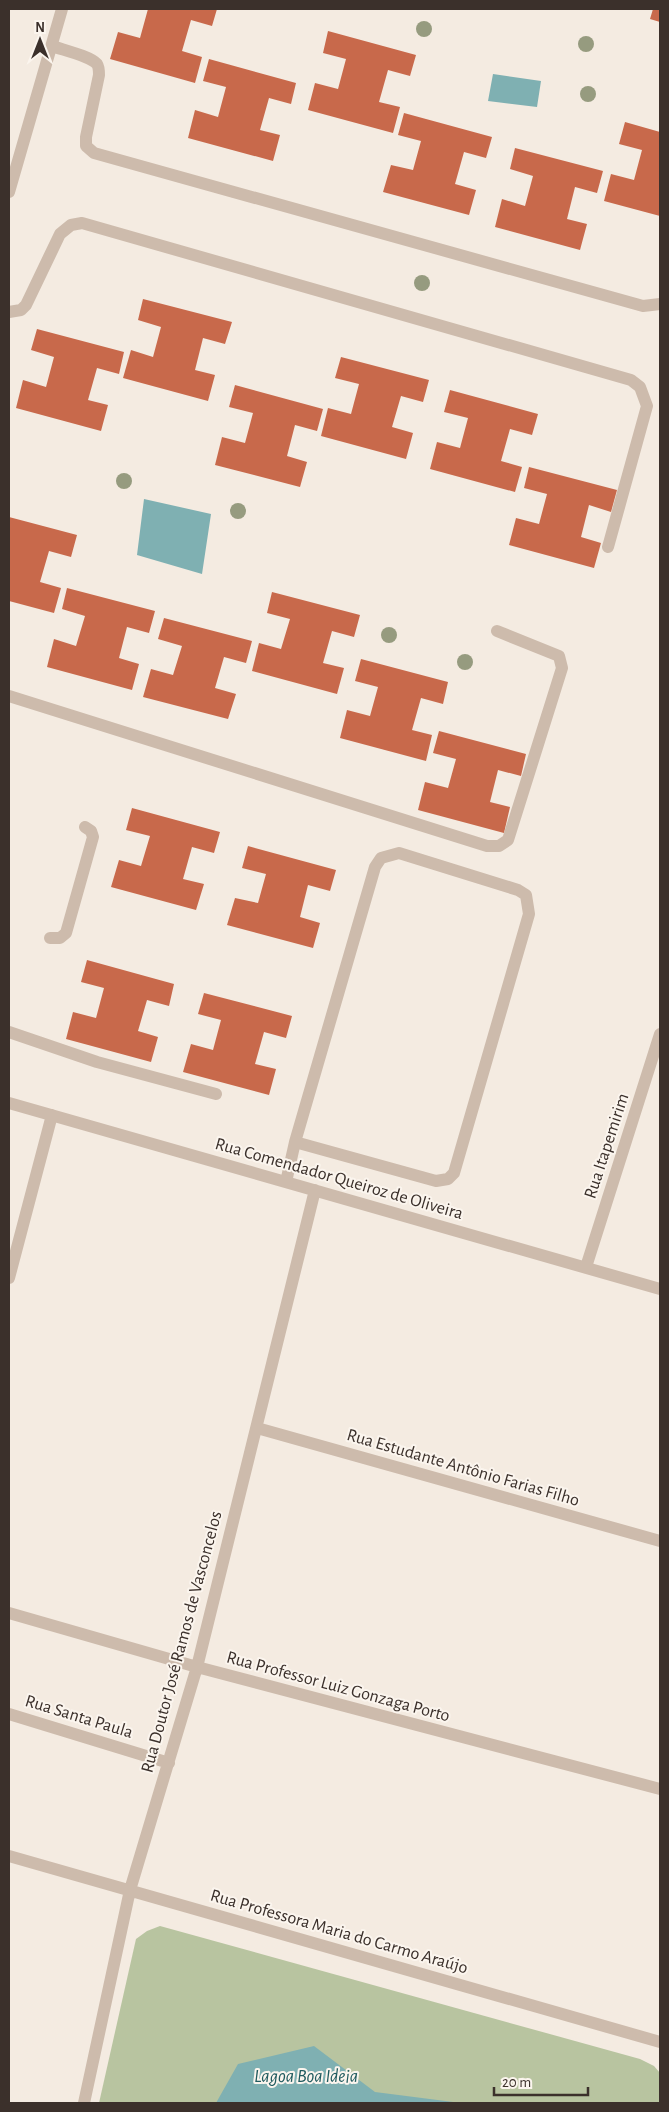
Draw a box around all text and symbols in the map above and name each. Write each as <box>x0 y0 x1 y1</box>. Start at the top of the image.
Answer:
north arrow <box>15 15 65 65</box>
text: N <box>35 21 45 35</box>
street label: Rua Itapemirim <box>582 1091 632 1201</box>
street label: Rua Comendador Queiroz de Oliveira <box>213 1135 465 1223</box>
street label: Rua Estudante Antônio Farias Filho <box>345 1426 582 1510</box>
street label: Rua Doutor José Ramos de Vasconcelos <box>138 1509 226 1775</box>
street label: Rua Professor Luiz Gonzaga Porto <box>224 1648 452 1726</box>
street label: Rua Santa Paula <box>23 1692 135 1742</box>
street label: Rua Professora Maria do Carmo Araújo <box>208 1887 470 1977</box>
scale bar <box>494 2064 588 2096</box>
water label: Lagoa Boa Ideia <box>254 2067 358 2086</box>
text: 20 m <box>502 2075 531 2090</box>

